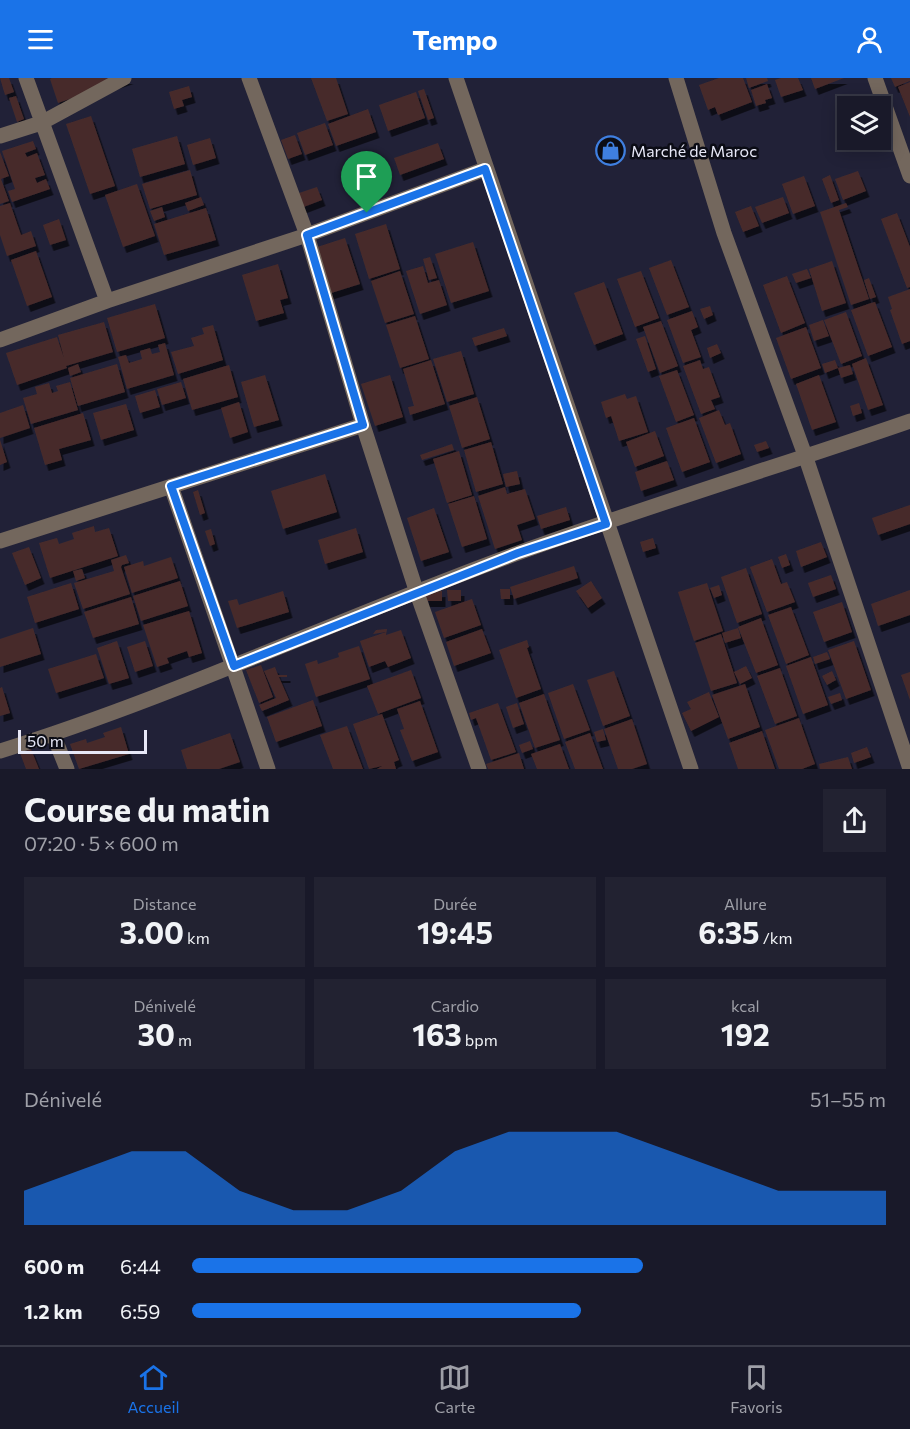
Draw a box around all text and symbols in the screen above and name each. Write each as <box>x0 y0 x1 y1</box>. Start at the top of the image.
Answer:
icon: menu <box>24 23 57 56</box>
text: Tempo <box>412 23 498 56</box>
icon: person <box>853 23 886 56</box>
map controls <box>837 96 891 150</box>
button: layers <box>837 96 891 150</box>
shop icon: Marché de Maroc <box>594 135 626 167</box>
place label: Marché de Maroc <box>631 141 757 160</box>
pin <box>341 151 392 213</box>
icon: arrive <box>350 160 383 193</box>
scale bar <box>18 727 147 754</box>
text: 50 m <box>27 731 64 750</box>
text: Course du matin <box>24 788 270 829</box>
button: share <box>823 789 886 852</box>
text: 07:20 · 5 × 600 m <box>24 831 179 855</box>
text: Distance <box>133 894 196 913</box>
text: Durée <box>433 894 477 913</box>
text: Allure <box>724 894 767 913</box>
text: 3.00 <box>120 913 184 950</box>
text: 19:45 <box>417 913 493 950</box>
text: 6:35 <box>698 913 760 950</box>
text: km <box>184 928 210 947</box>
text: /km <box>760 928 792 947</box>
text: Dénivelé <box>133 996 196 1015</box>
text: Cardio <box>431 996 479 1015</box>
text: kcal <box>731 996 760 1015</box>
text: 30 <box>137 1015 175 1052</box>
text: 163 <box>412 1015 462 1052</box>
text: 192 <box>721 1015 770 1052</box>
text: m <box>175 1030 192 1049</box>
text: bpm <box>462 1030 498 1049</box>
text: Dénivelé <box>24 1087 102 1111</box>
text: 51–55 m <box>810 1087 886 1111</box>
text: 600 m <box>24 1254 84 1278</box>
text: 6:44 <box>120 1254 161 1278</box>
text: 1.2 km <box>24 1299 82 1323</box>
text: 6:59 <box>120 1299 161 1323</box>
tab: Accueil <box>128 1361 180 1416</box>
tab: Carte <box>435 1361 475 1416</box>
tab: Favoris <box>730 1361 782 1416</box>

